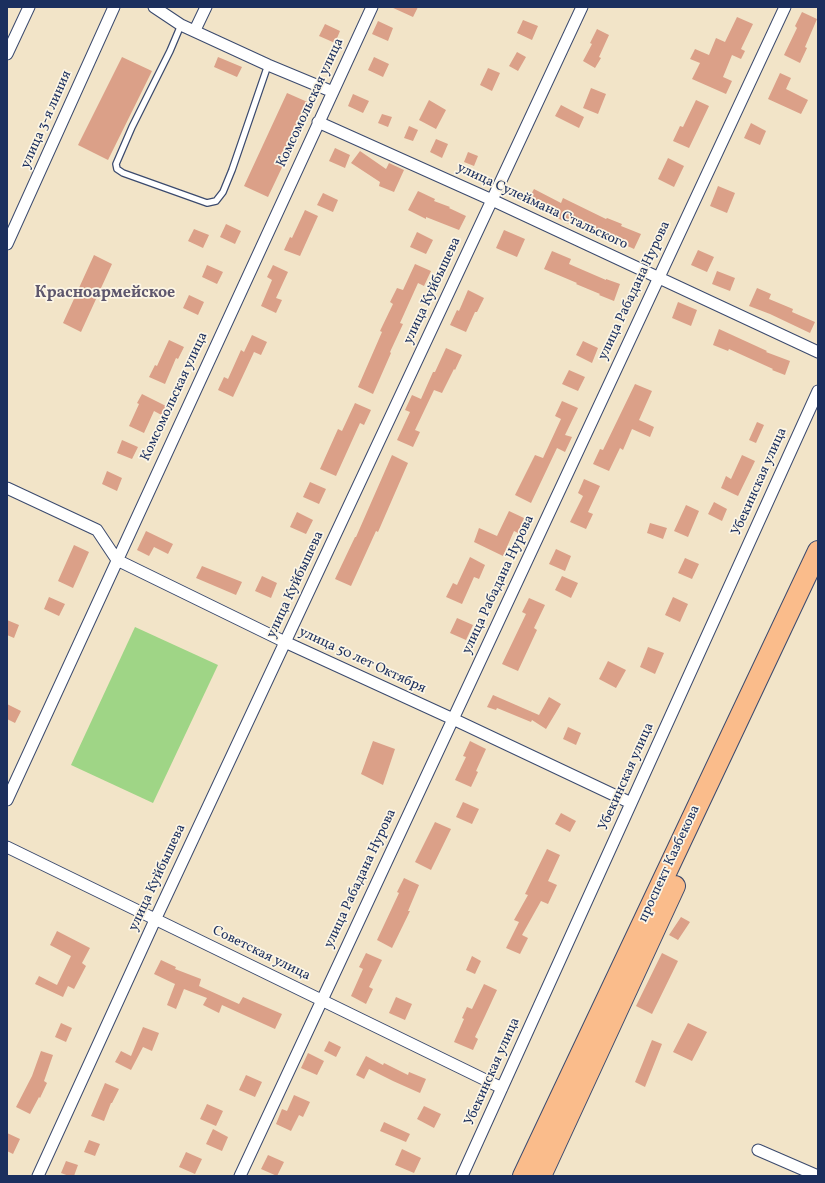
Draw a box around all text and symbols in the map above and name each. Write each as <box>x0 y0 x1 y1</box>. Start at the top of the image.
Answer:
street label: Комсомольская улица <box>274 36 348 170</box>
street label: улица 3-я линия <box>18 68 76 172</box>
street label: улица Сулеймана Стальского <box>454 160 630 254</box>
street label: улица Рабадана Нурова <box>595 219 675 363</box>
street label: улица Куйбышева <box>401 235 465 347</box>
district label: Красноармейское <box>35 284 175 304</box>
street label: Комсомольская улица <box>138 330 212 464</box>
street label: Убекинская улица <box>729 425 791 539</box>
street label: улица Рабадана Нурова <box>459 513 539 657</box>
street label: улица Куйбышева <box>264 529 328 641</box>
street label: улица 50 лет Октября <box>296 624 428 698</box>
street label: Убекинская улица <box>596 720 658 834</box>
street label: проспект Казбекова <box>635 803 705 925</box>
street label: улица Рабадана Нурова <box>321 807 401 951</box>
street label: улица Куйбышева <box>126 822 190 934</box>
street label: Советская улица <box>209 923 313 985</box>
street label: Убекинская улица <box>462 1015 524 1129</box>

